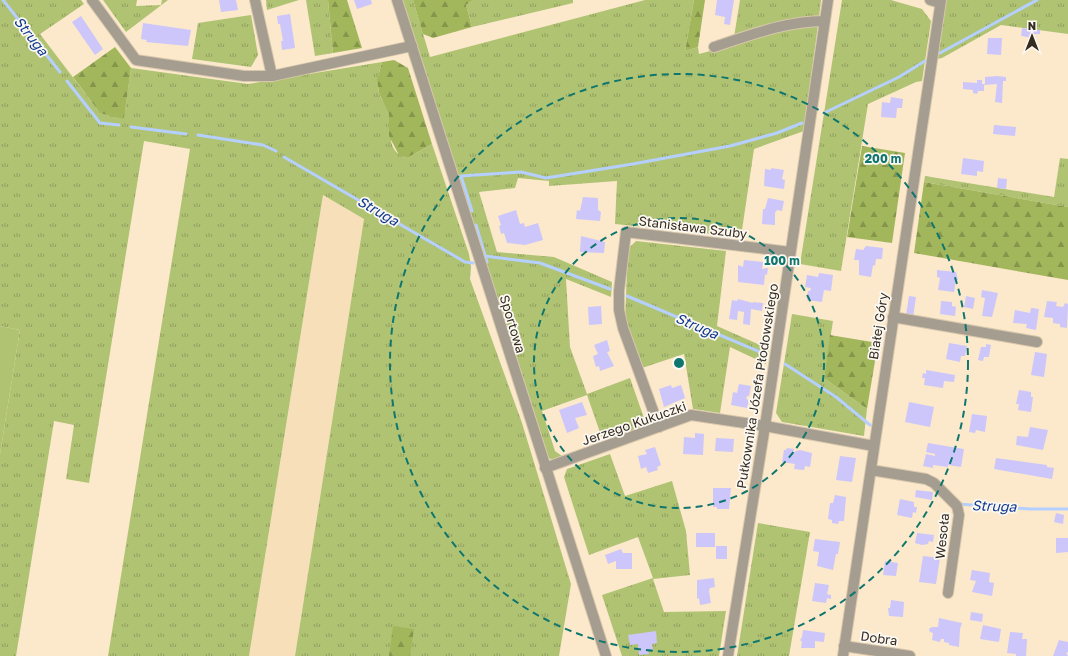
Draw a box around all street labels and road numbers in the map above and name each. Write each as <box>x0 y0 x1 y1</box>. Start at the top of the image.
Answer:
street label: Stanisława Szuby <box>638 212 749 242</box>
street label: Pułkownika Józefa Płodowskiego <box>733 282 781 490</box>
street label: Białej Góry <box>865 291 891 361</box>
street label: Sportowa <box>497 293 529 355</box>
street label: Jerzego Kukuczki <box>580 398 688 448</box>
street label: Wesoła <box>932 512 952 560</box>
street label: Dobra <box>859 627 899 649</box>

